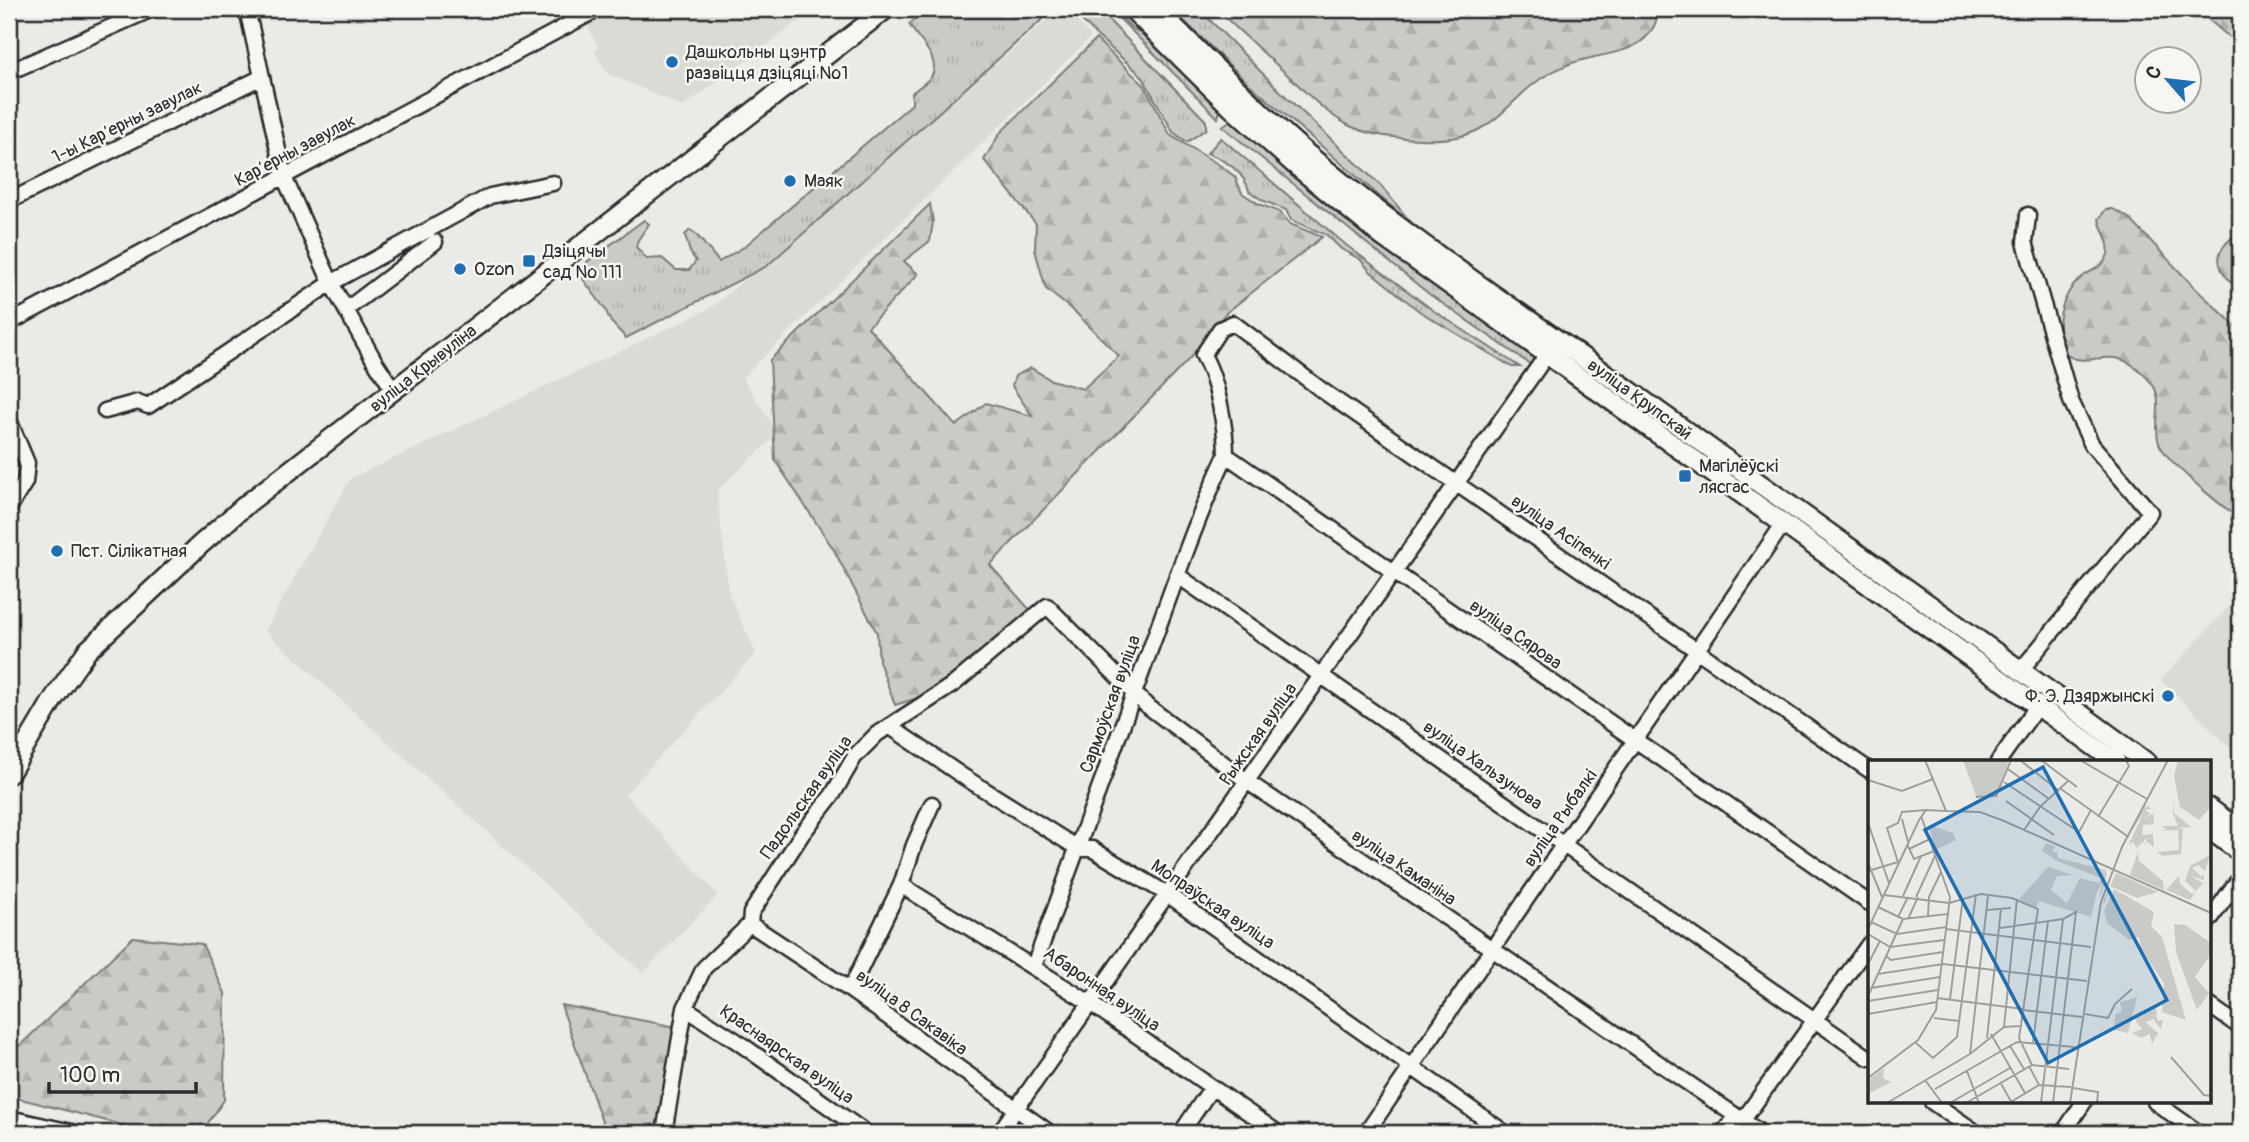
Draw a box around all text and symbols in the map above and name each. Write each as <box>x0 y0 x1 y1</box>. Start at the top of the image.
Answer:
place label: Дашкольны цэнтр развіцця дзіцяці №1 <box>685 41 848 85</box>
north arrow <box>2134 46 2204 116</box>
marker: Дашкольны цэнтр развіцця дзіцяці №1 <box>664 54 680 70</box>
text: С <box>2141 61 2167 83</box>
street label: 1-ы Карʼерны завулак <box>48 76 206 169</box>
street label: Карʼерны завулак <box>231 109 360 192</box>
place label: Маяк <box>804 170 843 193</box>
marker: Маяк <box>782 173 798 189</box>
place label: Дзіцячы сад № 111 <box>542 240 622 284</box>
marker: Дзіцячы сад № 111 <box>521 253 537 269</box>
place label: Ozon <box>474 258 514 281</box>
marker: Ozon <box>452 261 468 277</box>
street label: вуліца Крывуліна <box>365 319 482 417</box>
street label: вуліца Крупскай <box>1583 354 1697 445</box>
place label: Магілёўскі лясгас <box>1699 455 1778 499</box>
marker: Магілёўскі лясгас <box>1677 468 1693 484</box>
street label: вуліца Асіпенкі <box>1506 490 1615 575</box>
place label: Пст. Сілікатная <box>71 540 187 563</box>
marker: Пст. Сілікатная <box>49 543 65 559</box>
street label: вуліца Сярова <box>1465 594 1566 675</box>
street label: Сармоўская вуліца <box>1075 632 1146 776</box>
street label: Рыжская вуліца <box>1215 679 1302 790</box>
place label: Ф. Э. Дзяржынскі <box>2025 685 2154 708</box>
marker: Ф. Э. Дзяржынскі <box>2160 688 2176 704</box>
street label: вуліца Хальзунова <box>1418 716 1547 815</box>
street label: Падольская вуліца <box>755 731 858 863</box>
inset map <box>1868 760 2210 1104</box>
street label: вуліца Рыбалкі <box>1518 765 1603 872</box>
street label: вуліца Каманіна <box>1347 824 1460 911</box>
street label: Мопраўская вуліца <box>1146 854 1279 954</box>
street label: Абаронная вуліца <box>1039 942 1165 1037</box>
street label: вуліца 8 Сакавіка <box>851 964 972 1061</box>
street label: Краснаярская вуліца <box>715 999 858 1109</box>
scale bar <box>49 1051 196 1095</box>
text: 100 m <box>60 1062 120 1089</box>

